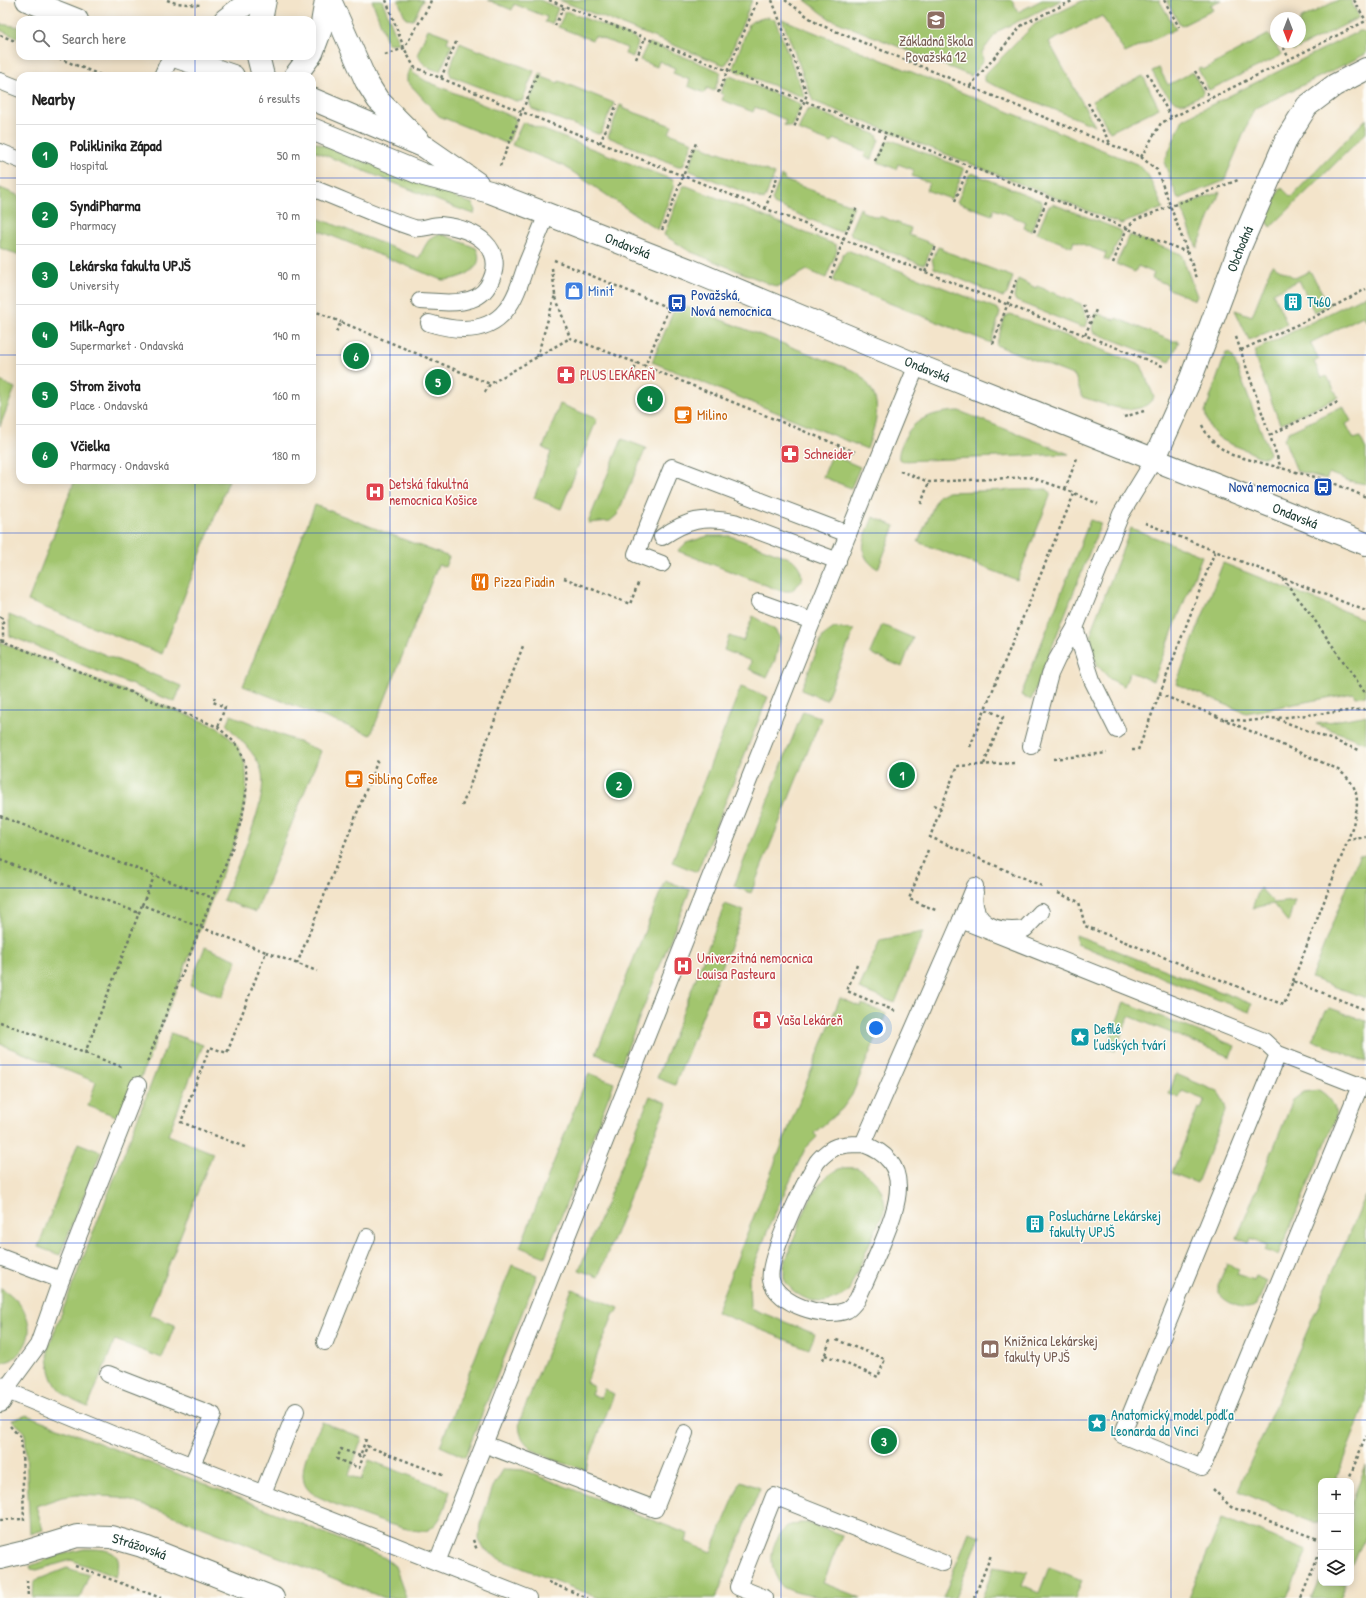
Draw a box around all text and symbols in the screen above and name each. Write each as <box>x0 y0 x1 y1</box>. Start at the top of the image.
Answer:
school or university icon: Základná škola Považská 12 <box>925 9 947 31</box>
north arrow <box>1270 12 1306 48</box>
search box <box>16 16 316 60</box>
icon: search <box>30 27 52 49</box>
text: Search here <box>62 28 126 49</box>
place label: Základná škola Považská 12 <box>899 31 974 66</box>
text: Nearby <box>32 87 75 110</box>
text: 6 results <box>259 89 300 107</box>
text: Poliklinika Západ <box>70 135 162 156</box>
text: 1 <box>43 146 47 164</box>
text: 50 m <box>277 146 300 164</box>
text: Hospital <box>70 156 108 174</box>
text: SyndiPharma <box>70 195 140 216</box>
text: 2 <box>42 206 48 224</box>
text: 70 m <box>276 206 300 224</box>
text: Pharmacy <box>70 216 116 234</box>
street label: Obchodná <box>1222 222 1257 274</box>
street label: Ondavská <box>602 228 654 263</box>
text: Lekárska fakulta UPJŠ <box>70 255 191 276</box>
text: 3 <box>42 266 48 284</box>
text: 90 m <box>278 266 300 284</box>
text: University <box>70 276 119 294</box>
shop icon: Minit <box>563 280 585 302</box>
place label: Minit <box>588 281 614 300</box>
place label: Považská, Nová nemocnica <box>691 285 772 320</box>
building icon: T460 <box>1282 291 1304 313</box>
bus stop icon: Považská, Nová nemocnica <box>666 292 688 314</box>
place label: T460 <box>1307 292 1331 311</box>
text: Milk-Agro <box>70 315 124 336</box>
text: 4 <box>43 326 47 344</box>
text: 140 m <box>273 326 300 344</box>
text: Supermarket · Ondavská <box>70 336 183 354</box>
pin: 6 <box>343 341 369 371</box>
street label: Ondavská <box>902 351 953 386</box>
pharmacy icon: PLUS LEKÁREŇ <box>555 364 577 386</box>
place label: PLUS LEKÁREŇ <box>580 365 655 384</box>
pin: 5 <box>425 367 451 397</box>
text: Strom života <box>70 375 140 396</box>
pin: 4 <box>637 384 663 414</box>
text: 5 <box>42 386 48 404</box>
text: 160 m <box>272 386 300 404</box>
text: Place · Ondavská <box>70 396 148 414</box>
cafe icon: Milino <box>672 404 694 426</box>
place label: Milino <box>697 405 728 424</box>
text: Včielka <box>70 435 110 456</box>
pharmacy icon: Schneider <box>779 443 801 465</box>
place label: Schneider <box>804 444 854 463</box>
text: 6 <box>42 446 48 464</box>
text: 180 m <box>272 446 300 464</box>
text: Pharmacy · Ondavská <box>70 456 169 474</box>
place label: Detská fakultná nemocnica Košice <box>389 474 478 509</box>
bus stop icon: Nová nemocnica <box>1312 476 1334 498</box>
place label: Nová nemocnica <box>1229 477 1310 496</box>
hospital icon: Detská fakultná nemocnica Košice <box>364 481 386 503</box>
street label: Ondavská <box>1270 498 1321 533</box>
restaurant icon: Pizza Piadin <box>469 571 491 593</box>
place label: Pizza Piadin <box>494 572 555 591</box>
pin: 1 <box>889 760 915 790</box>
cafe icon: Sibling Coffee <box>343 768 365 790</box>
place label: Sibling Coffee <box>368 769 438 789</box>
pin: 2 <box>606 770 632 800</box>
place label: Univerzitná nemocnica Louisa Pasteura <box>697 948 813 983</box>
hospital icon: Univerzitná nemocnica Louisa Pasteura <box>672 955 694 977</box>
pharmacy icon: Vaša Lekáreň <box>751 1009 773 1031</box>
place label: Vaša Lekáreň <box>776 1010 843 1029</box>
your location <box>866 1018 886 1038</box>
place label: Defilé ľudských tvárí <box>1094 1019 1166 1055</box>
place icon: Defilé ľudských tvárí <box>1069 1026 1091 1048</box>
place label: Posluchárne Lekárskej fakulty UPJŠ <box>1049 1206 1161 1242</box>
building icon: Posluchárne Lekárskej fakulty UPJŠ <box>1024 1213 1046 1235</box>
place label: Knižnica Lekárskej fakulty UPJŠ <box>1004 1331 1098 1367</box>
library icon: Knižnica Lekárskej fakulty UPJŠ <box>979 1338 1001 1360</box>
place label: Anatomický model podľa Leonarda da Vinci <box>1111 1405 1234 1440</box>
place icon: Anatomický model podľa Leonarda da Vinci <box>1086 1412 1108 1434</box>
pin: 3 <box>871 1426 897 1456</box>
map controls <box>1318 1478 1354 1586</box>
button: + <box>1318 1478 1354 1514</box>
button: − <box>1318 1514 1354 1550</box>
street label: Strážovská <box>110 1528 170 1564</box>
button: layers <box>1318 1550 1354 1586</box>

